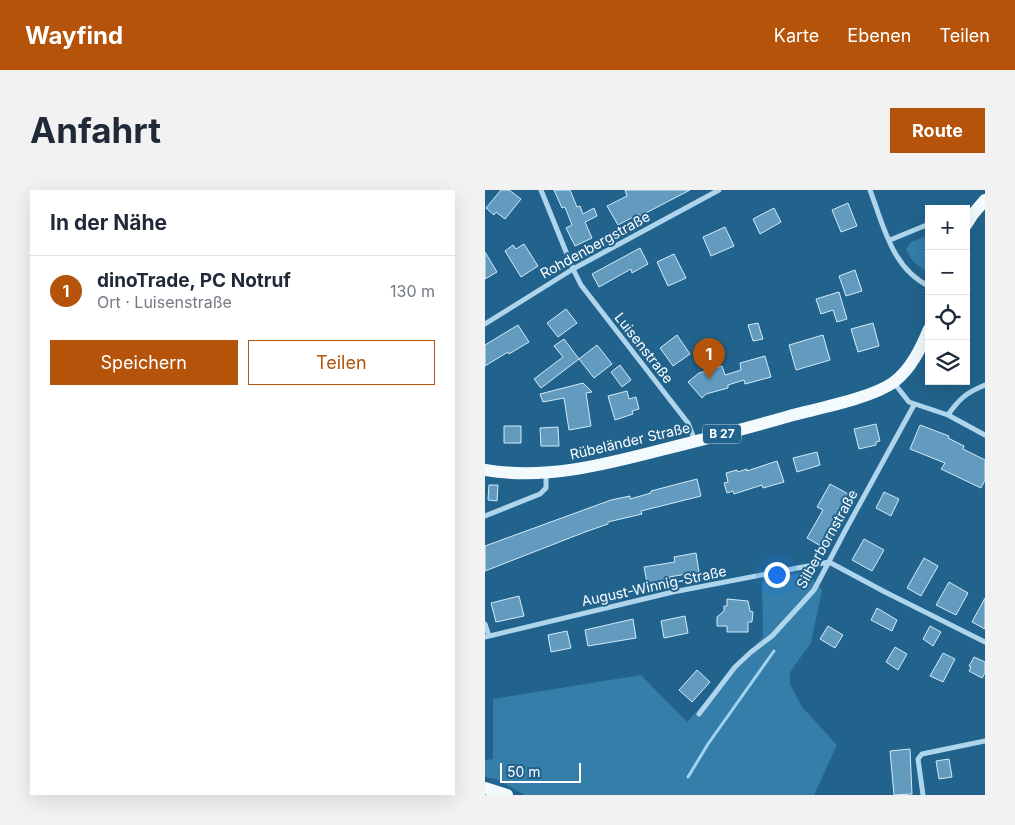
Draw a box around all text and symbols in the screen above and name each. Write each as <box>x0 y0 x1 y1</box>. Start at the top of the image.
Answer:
text: Wayfind <box>25 21 123 50</box>
text: Karte <box>774 25 819 46</box>
text: Ebenen <box>847 25 911 46</box>
text: Teilen <box>939 25 990 46</box>
button: Route <box>890 108 985 153</box>
text: Anfahrt <box>30 109 161 151</box>
map controls <box>925 205 970 385</box>
button: + <box>925 205 970 250</box>
street label: Rohdenbergstraße <box>537 207 653 282</box>
text: In der Nähe <box>50 210 167 235</box>
button: − <box>925 250 970 295</box>
text: dinoTrade, PC Notruf <box>97 269 291 292</box>
text: 1 <box>63 281 69 301</box>
text: 130 m <box>390 281 435 301</box>
text: Ort · Luisenstraße <box>97 292 232 312</box>
button: locate <box>925 295 970 340</box>
street label: Luisenstraße <box>611 309 677 387</box>
pin: 1 <box>693 338 725 379</box>
button: Speichern <box>50 340 238 385</box>
button: Teilen <box>248 340 435 385</box>
button: layers <box>925 340 970 385</box>
street label: Rübeländer Straße <box>568 418 692 463</box>
road number: B 27 <box>703 424 741 443</box>
street label: Silberbornstraße <box>792 486 861 591</box>
street label: August-Winnig-Straße <box>580 562 728 609</box>
your location <box>764 562 790 588</box>
scale bar <box>500 760 581 783</box>
text: 50 m <box>507 763 541 780</box>

